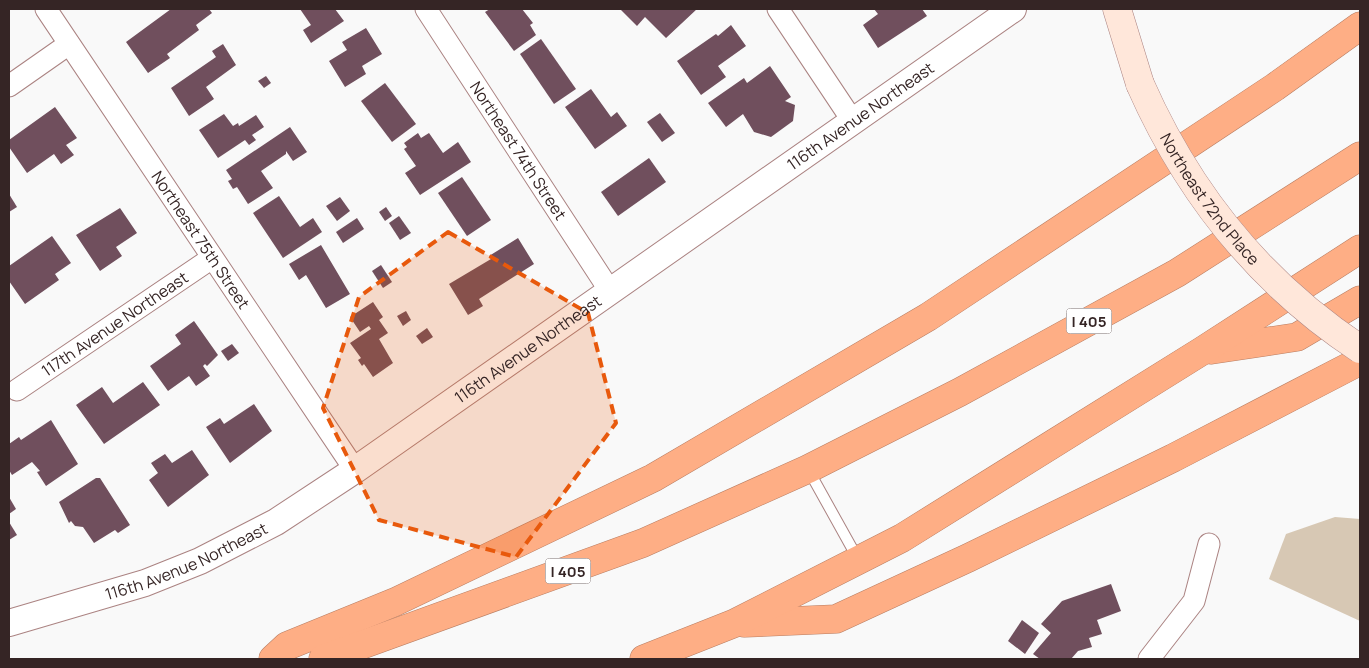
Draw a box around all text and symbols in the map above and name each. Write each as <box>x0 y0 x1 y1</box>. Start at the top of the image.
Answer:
street label: 116th Avenue Northeast <box>782 57 938 175</box>
street label: Northeast 74th Street <box>465 77 572 224</box>
street label: Northeast 72nd Place <box>1155 129 1265 270</box>
street label: Northeast 75th Street <box>147 167 255 313</box>
street label: 117th Avenue Northeast <box>37 266 192 381</box>
street label: 116th Avenue Northeast <box>450 290 606 408</box>
road number: I 405 <box>1066 308 1112 334</box>
street label: 116th Avenue Northeast <box>102 517 271 605</box>
road number: I 405 <box>546 558 590 584</box>

